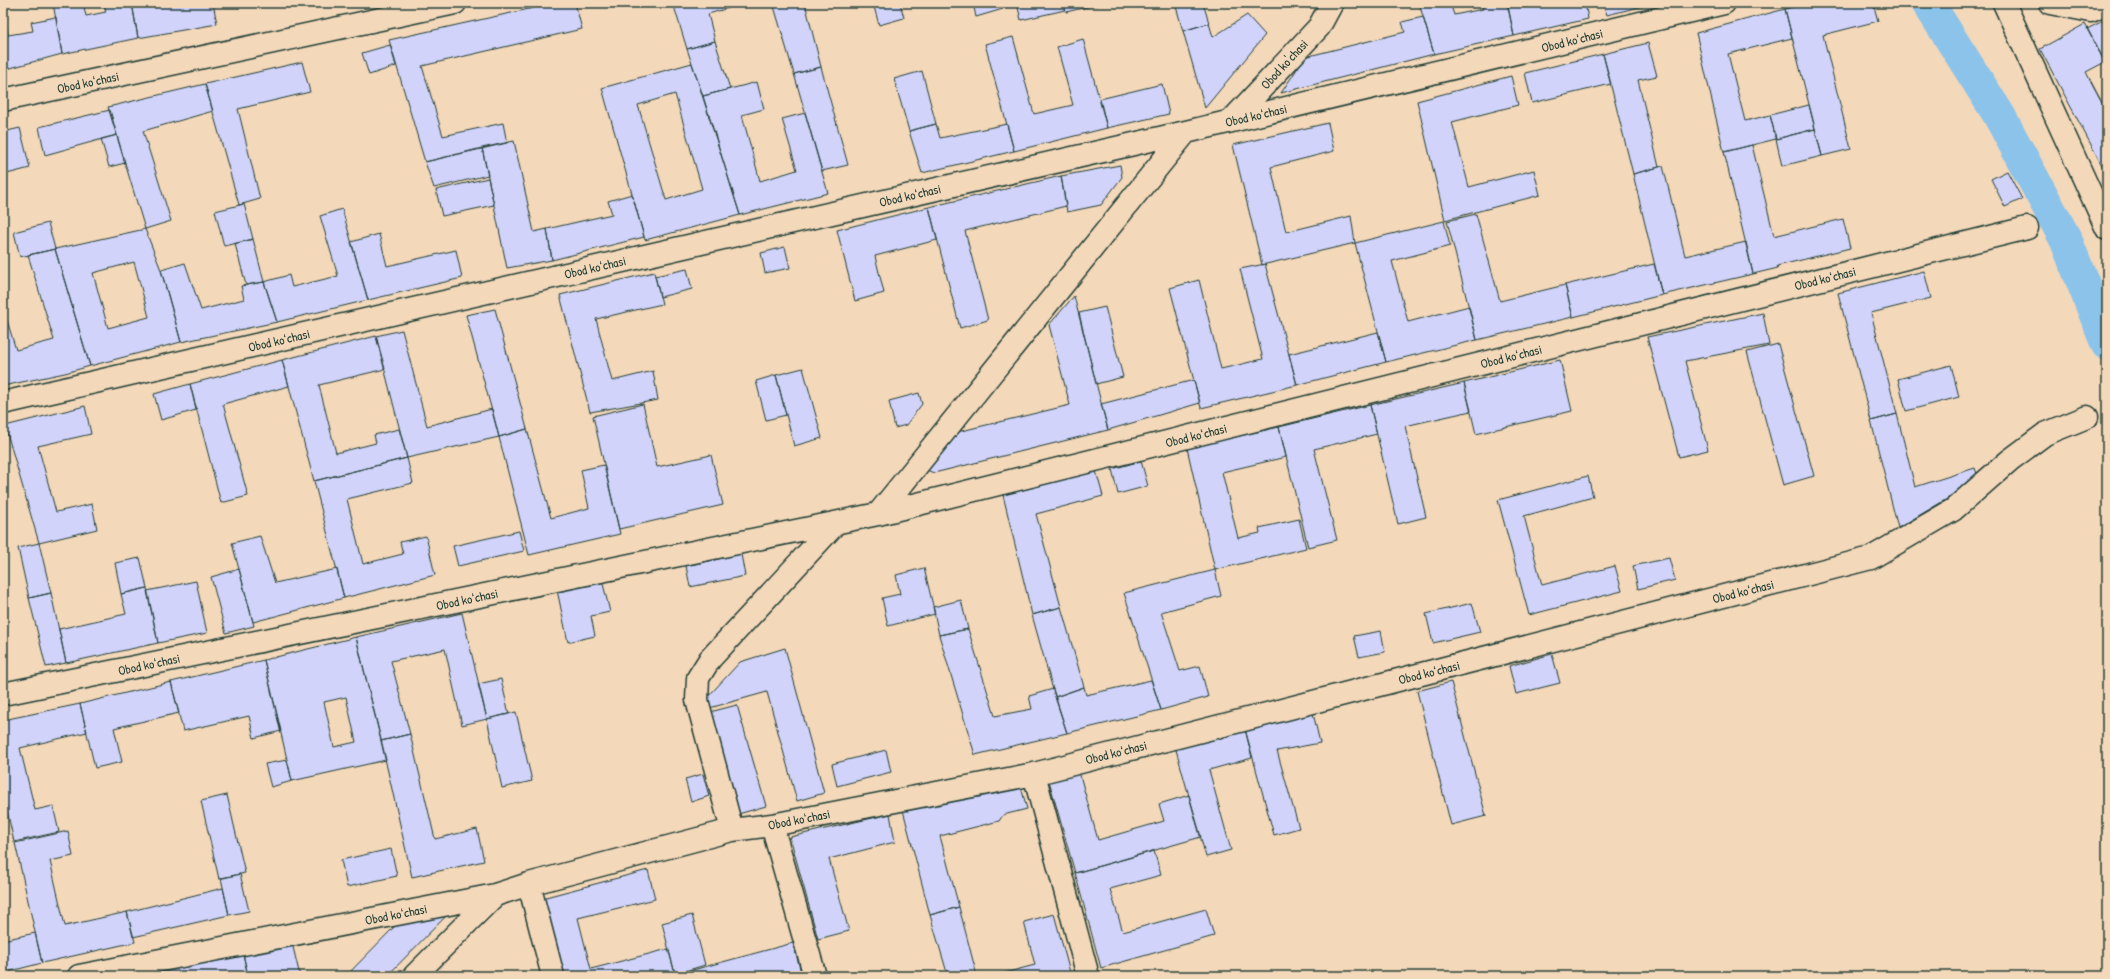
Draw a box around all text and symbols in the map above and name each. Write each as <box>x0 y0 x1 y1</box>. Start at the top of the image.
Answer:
street label: Obod koʻchasi <box>1539 24 1605 56</box>
street label: Obod ko'chasi <box>1256 35 1312 93</box>
street label: Obod koʻchasi <box>55 67 121 97</box>
street label: Obod koʻchasi <box>1223 99 1289 131</box>
street label: Obod koʻchasi <box>877 179 943 211</box>
street label: Obod koʻchasi <box>562 251 628 283</box>
street label: Obod koʻchasi <box>1792 262 1858 294</box>
street label: Obod koʻchasi <box>246 324 312 356</box>
street label: Obod koʻchasi <box>1478 340 1544 372</box>
street label: Obod koʻchasi <box>1163 419 1229 451</box>
street label: Obod koʻchasi <box>1710 575 1776 607</box>
street label: Obod koʻchasi <box>434 584 500 614</box>
street label: Obod koʻchasi <box>116 649 182 679</box>
street label: Obod koʻchasi <box>1396 656 1462 688</box>
street label: Obod koʻchasi <box>1083 736 1149 768</box>
street label: Obod koʻchasi <box>766 804 832 834</box>
street label: Obod koʻchasi <box>363 899 429 929</box>

